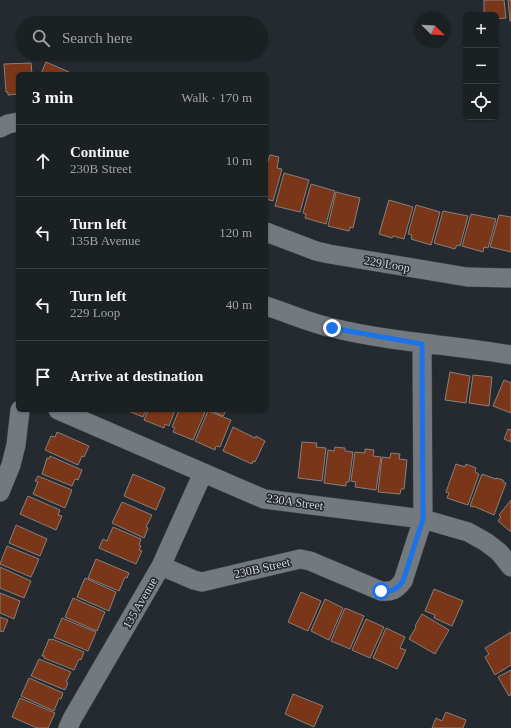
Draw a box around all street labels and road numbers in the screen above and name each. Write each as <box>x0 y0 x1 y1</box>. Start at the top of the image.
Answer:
street label: 229 Loop <box>363 253 411 275</box>
street label: 230A Street <box>266 491 325 513</box>
street label: 230B Street <box>233 555 292 581</box>
street label: 135 Avenue <box>120 575 160 631</box>

